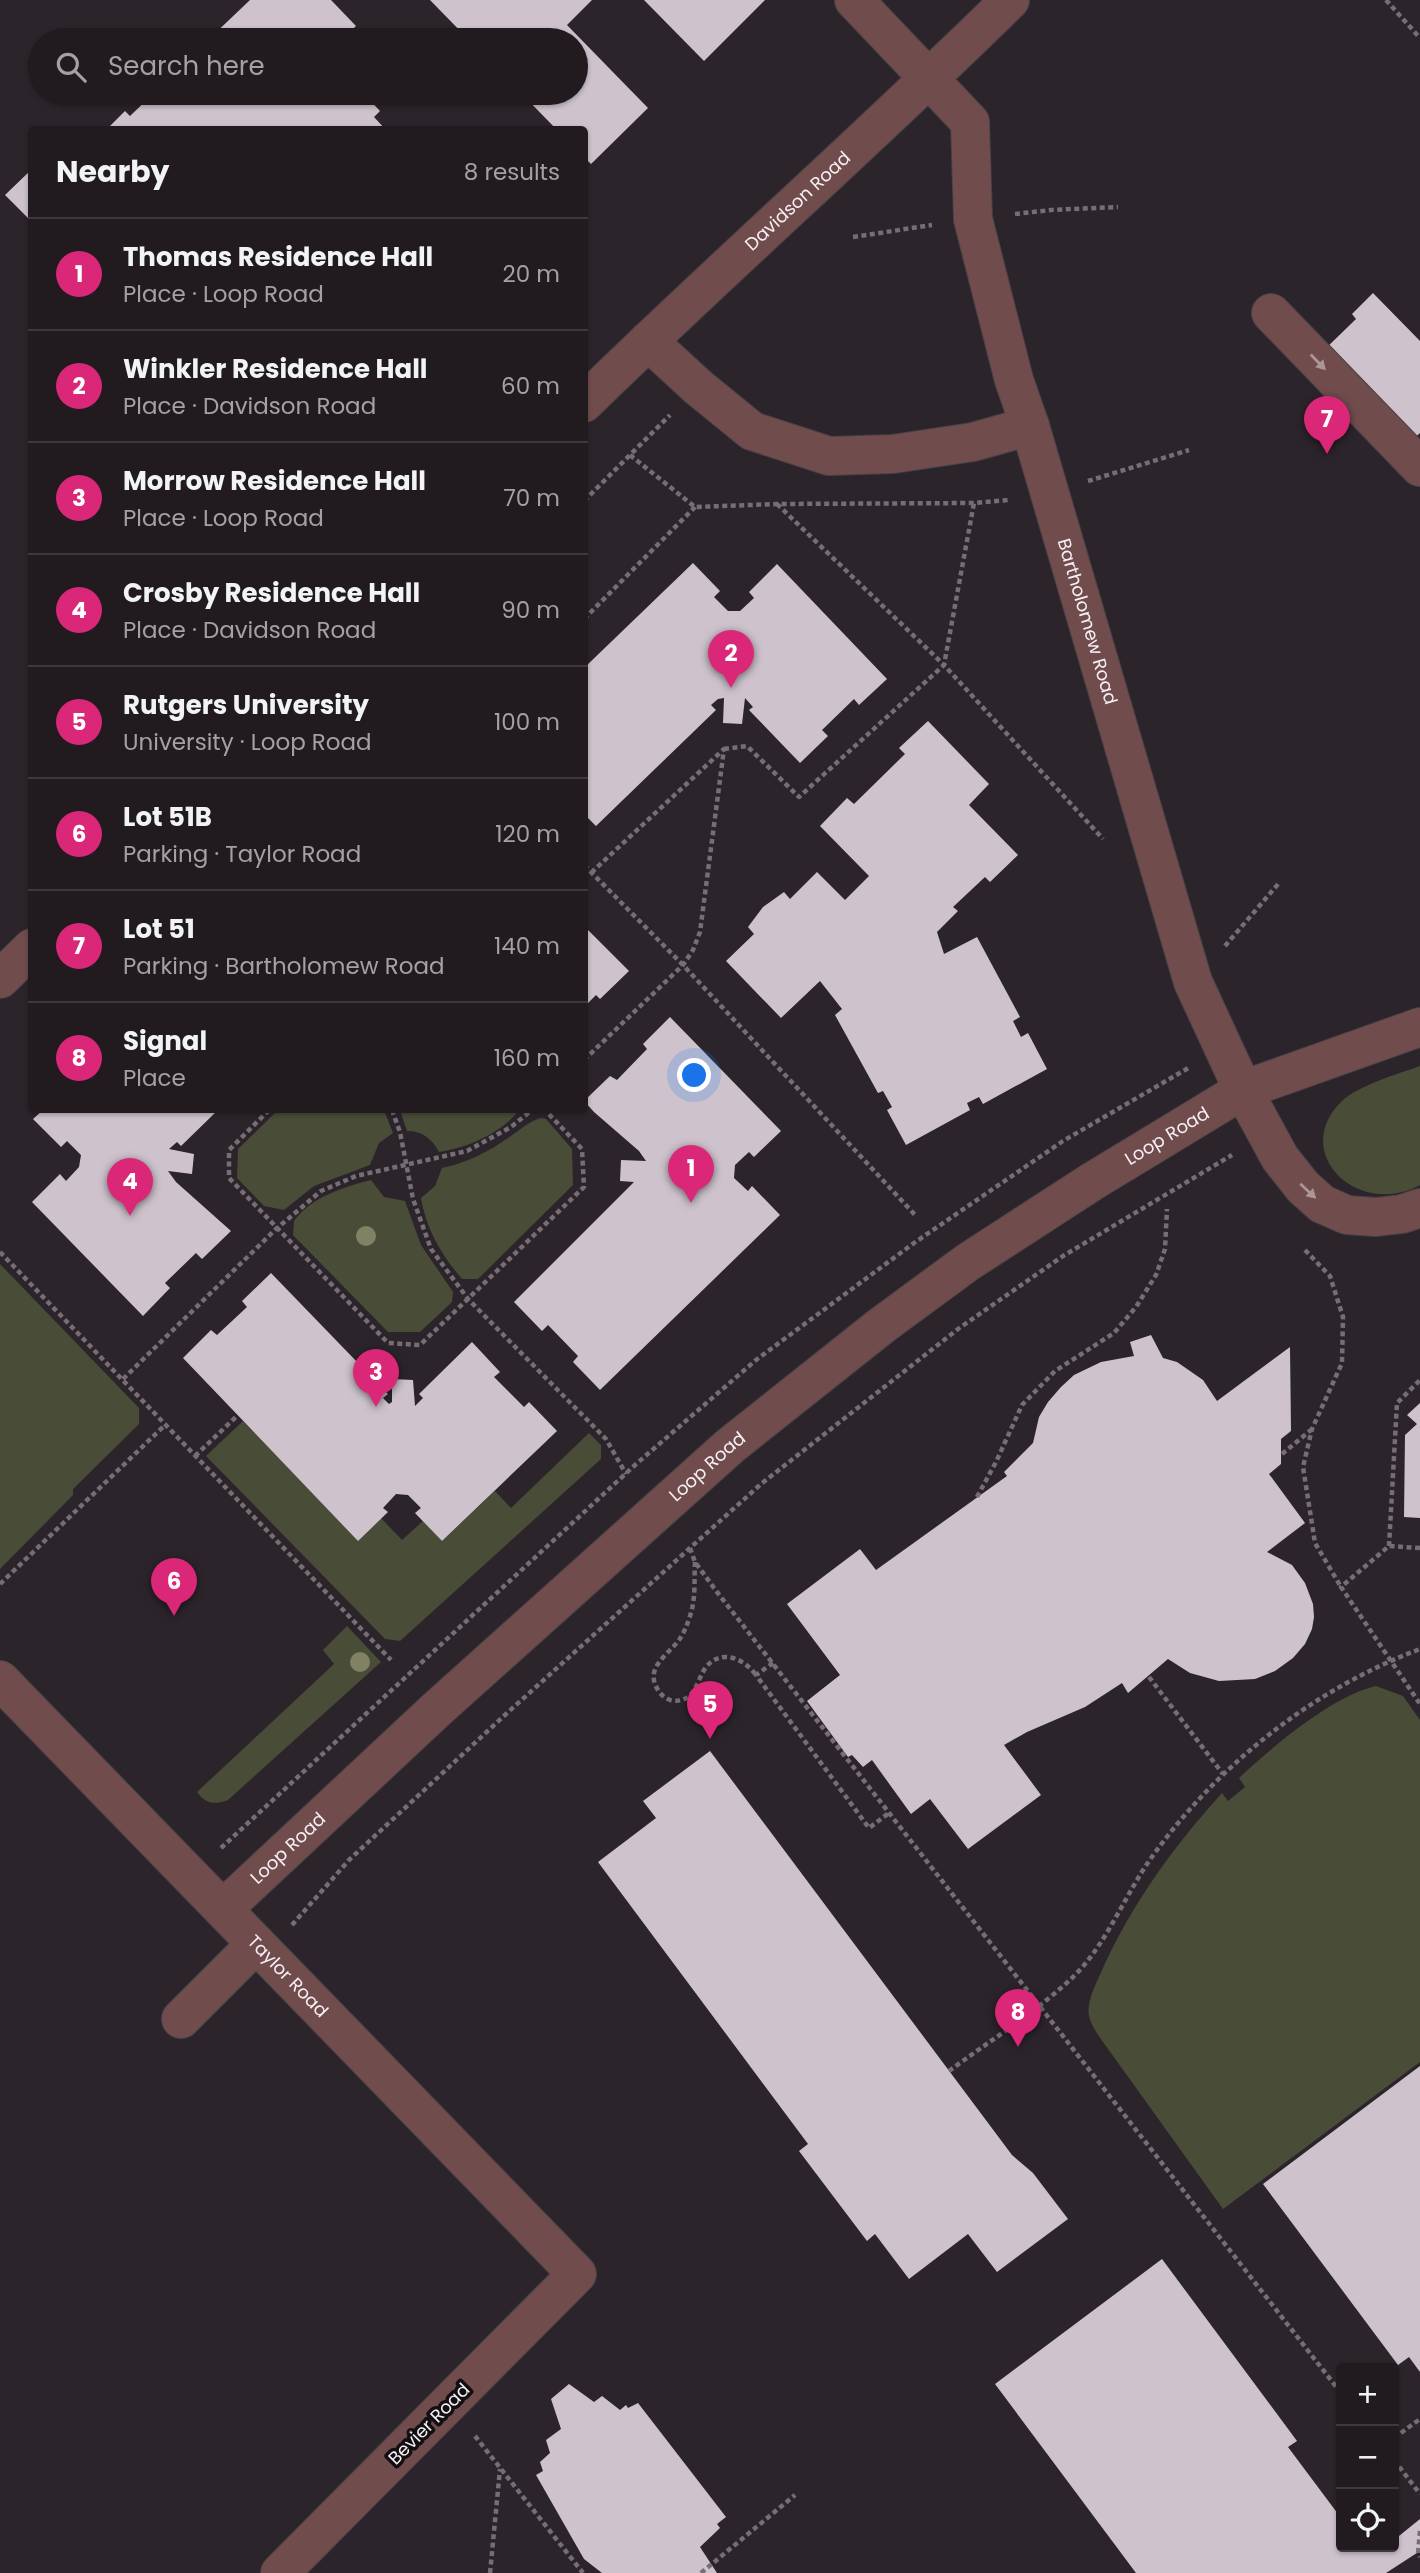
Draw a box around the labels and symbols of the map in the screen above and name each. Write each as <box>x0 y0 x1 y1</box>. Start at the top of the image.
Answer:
street label: Davidson Road <box>739 145 856 256</box>
one-way arrow <box>1310 353 1326 370</box>
pin: 7 <box>1304 396 1350 454</box>
street label: Bartholomew Road <box>1052 536 1124 707</box>
pin: 2 <box>708 630 754 688</box>
your location <box>677 1058 711 1092</box>
street label: Loop Road <box>1120 1100 1214 1171</box>
pin: 1 <box>668 1145 714 1203</box>
pin: 4 <box>107 1158 153 1216</box>
one-way arrow <box>1299 1182 1316 1198</box>
pin: 3 <box>353 1349 399 1407</box>
street label: Loop Road <box>663 1425 751 1507</box>
pin: 6 <box>151 1558 197 1616</box>
pin: 5 <box>687 1681 733 1739</box>
street label: Loop Road <box>245 1806 331 1889</box>
street label: Taylor Road <box>242 1929 334 2023</box>
pin: 8 <box>995 1989 1041 2047</box>
street label: Bevier Road <box>382 2377 475 2470</box>

